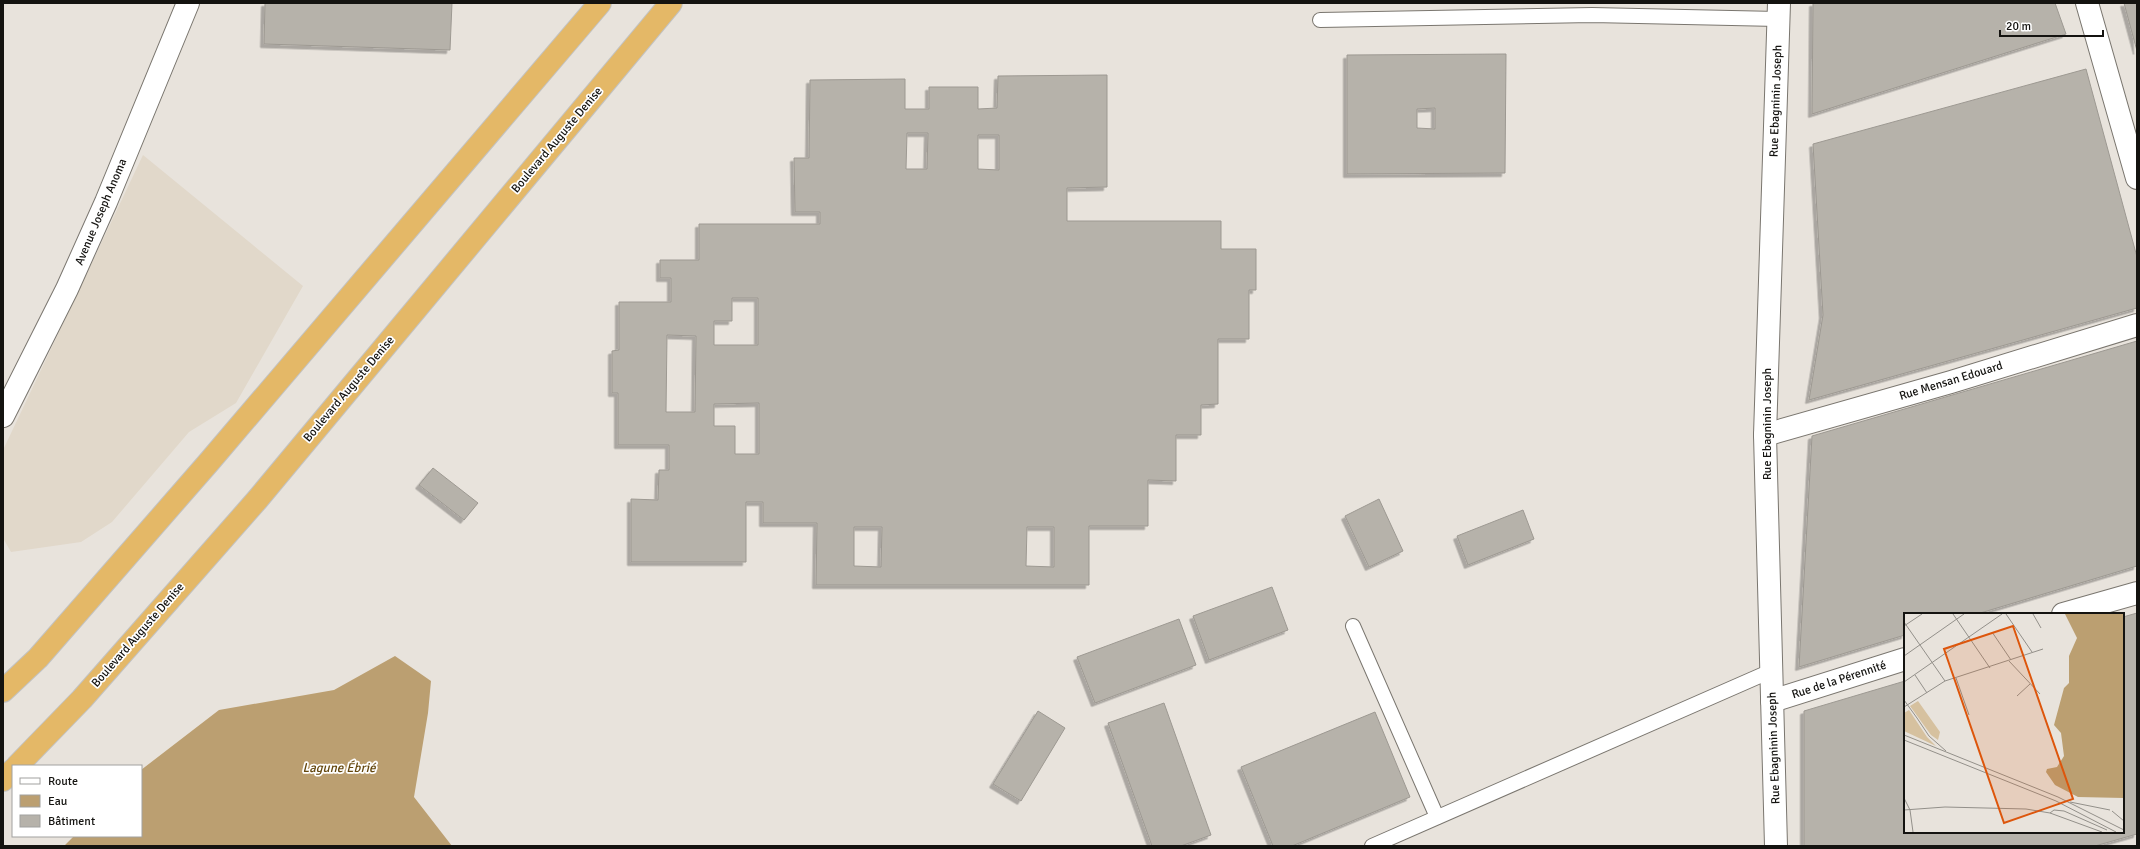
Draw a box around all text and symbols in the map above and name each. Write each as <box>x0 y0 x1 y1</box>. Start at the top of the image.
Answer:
scale bar <box>2000 12 2103 38</box>
text: 20 m <box>2006 19 2031 34</box>
street label: Rue Ebagninin Joseph <box>1767 45 1785 157</box>
street label: Boulevard Auguste Denise <box>508 84 606 196</box>
street label: Avenue Joseph Anoma <box>72 156 130 268</box>
street label: Boulevard Auguste Denise <box>300 333 398 445</box>
street label: Rue Mensan Edouard <box>1897 358 2005 404</box>
street label: Rue Ebagninin Joseph <box>1760 368 1775 480</box>
street label: Boulevard Auguste Denise <box>88 580 188 690</box>
inset map <box>1904 613 2124 833</box>
street label: Rue de la Pérennité <box>1790 658 1888 702</box>
street label: Rue Ebagninin Joseph <box>1765 692 1783 804</box>
water label: Lagune Ébrié <box>303 760 377 776</box>
legend <box>12 765 142 837</box>
text: Route <box>48 774 78 789</box>
text: Eau <box>48 794 67 809</box>
text: Bâtiment <box>48 814 95 829</box>

